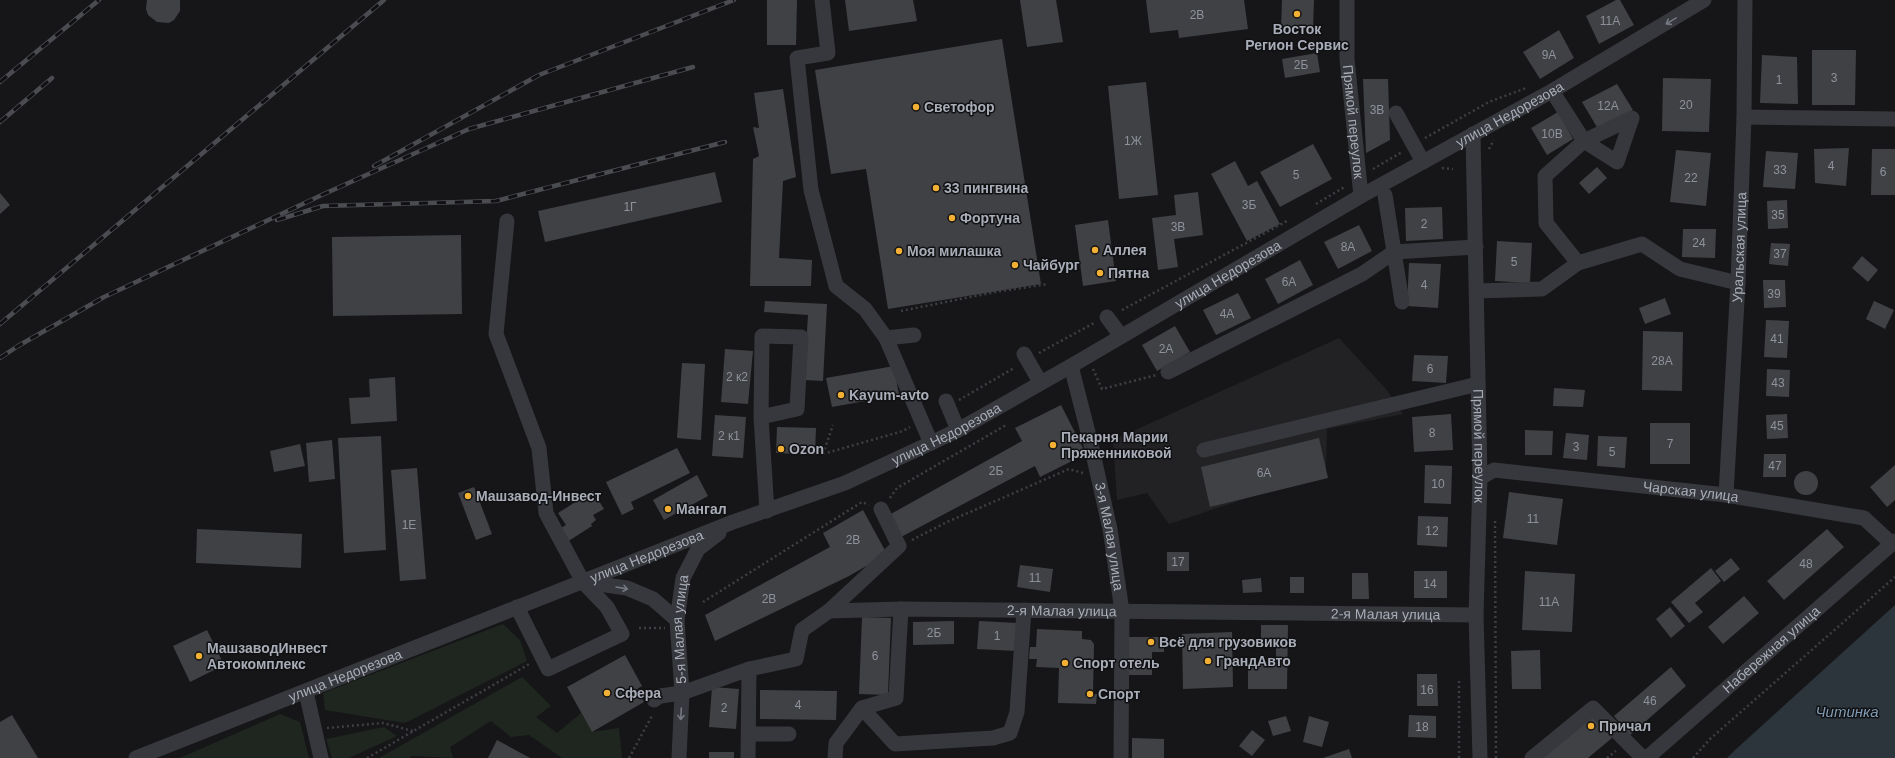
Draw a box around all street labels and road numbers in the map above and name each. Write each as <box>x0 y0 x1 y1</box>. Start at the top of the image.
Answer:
street label: Прямой переулок <box>1340 64 1367 180</box>
street label: улица Недорезова <box>1453 78 1566 150</box>
street label: Уральская улица <box>1729 192 1749 303</box>
street label: улица Недорезова <box>1172 237 1284 311</box>
street label: Прямой переулок <box>1470 389 1488 504</box>
street label: улица Недорезова <box>889 399 1004 468</box>
street label: Чарская улица <box>1642 478 1740 505</box>
street label: 3-я Малая улица <box>1092 481 1127 592</box>
street label: улица Недорезова <box>588 527 706 586</box>
street label: 5-я Малая улица <box>669 574 691 684</box>
street label: 2-я Малая улица <box>1007 602 1117 619</box>
street label: Набережная улица <box>1719 602 1823 696</box>
street label: 2-я Малая улица <box>1331 605 1441 623</box>
street label: улица Недорезова <box>286 646 404 705</box>

